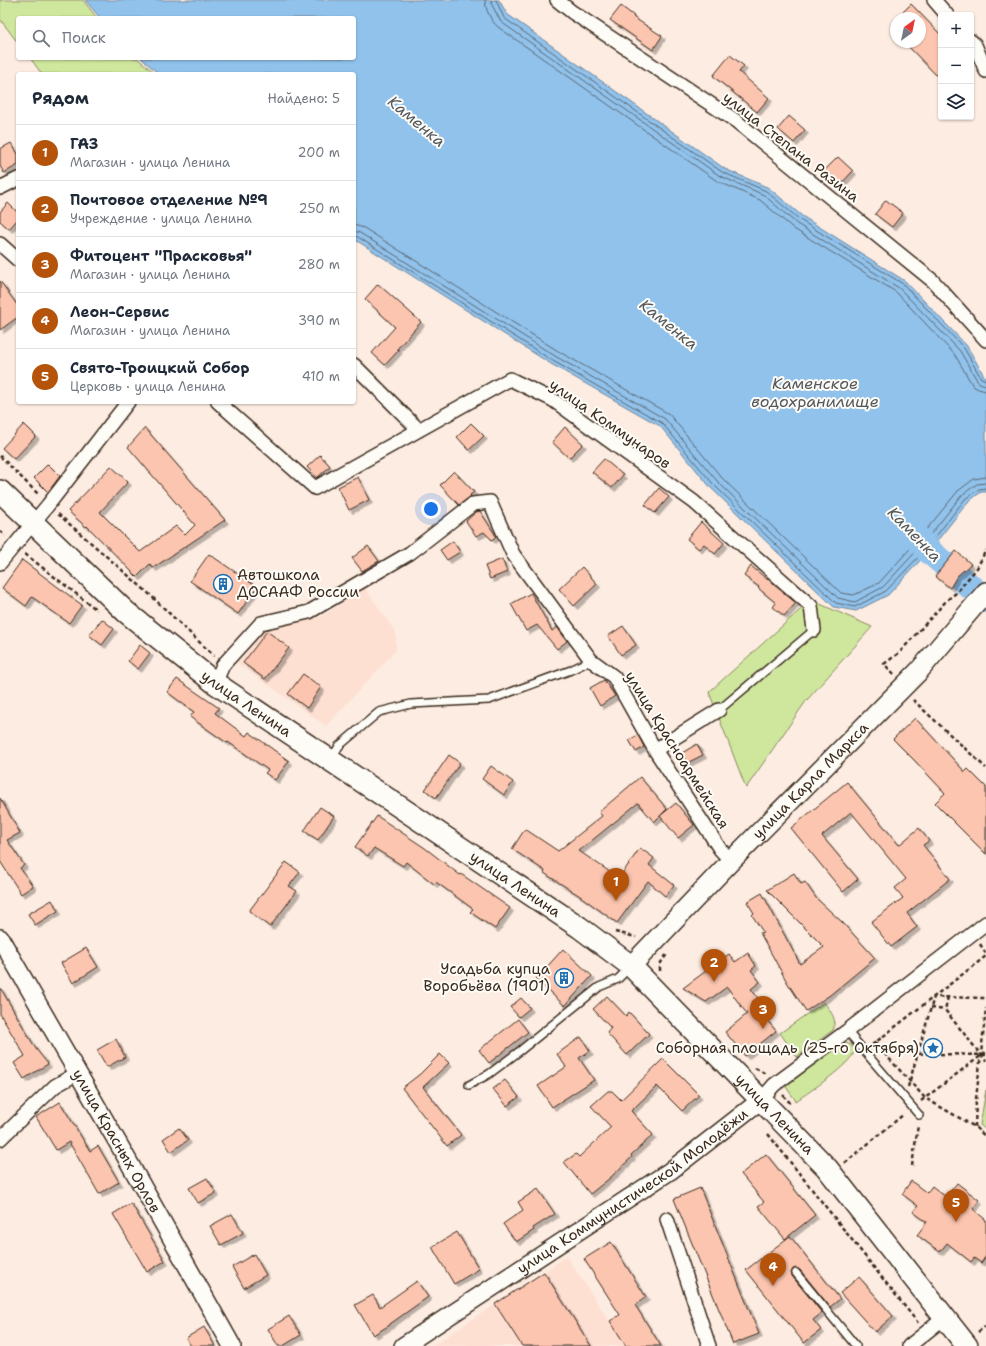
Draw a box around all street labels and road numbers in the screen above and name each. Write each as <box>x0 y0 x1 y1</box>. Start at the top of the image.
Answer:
street label: улица Степана Разина <box>719 87 864 207</box>
street label: улица Коммунаров <box>545 375 675 473</box>
street label: улица Ленина <box>197 666 296 742</box>
street label: улица Красноармейская <box>620 667 734 833</box>
street label: улица Карла Маркса <box>748 717 873 844</box>
street label: улица Ленина <box>466 847 565 922</box>
street label: улица Красных Орлов <box>68 1066 165 1216</box>
street label: улица Ленина <box>731 1069 819 1159</box>
street label: улица Коммунистической Молодёжи <box>513 1104 752 1278</box>

